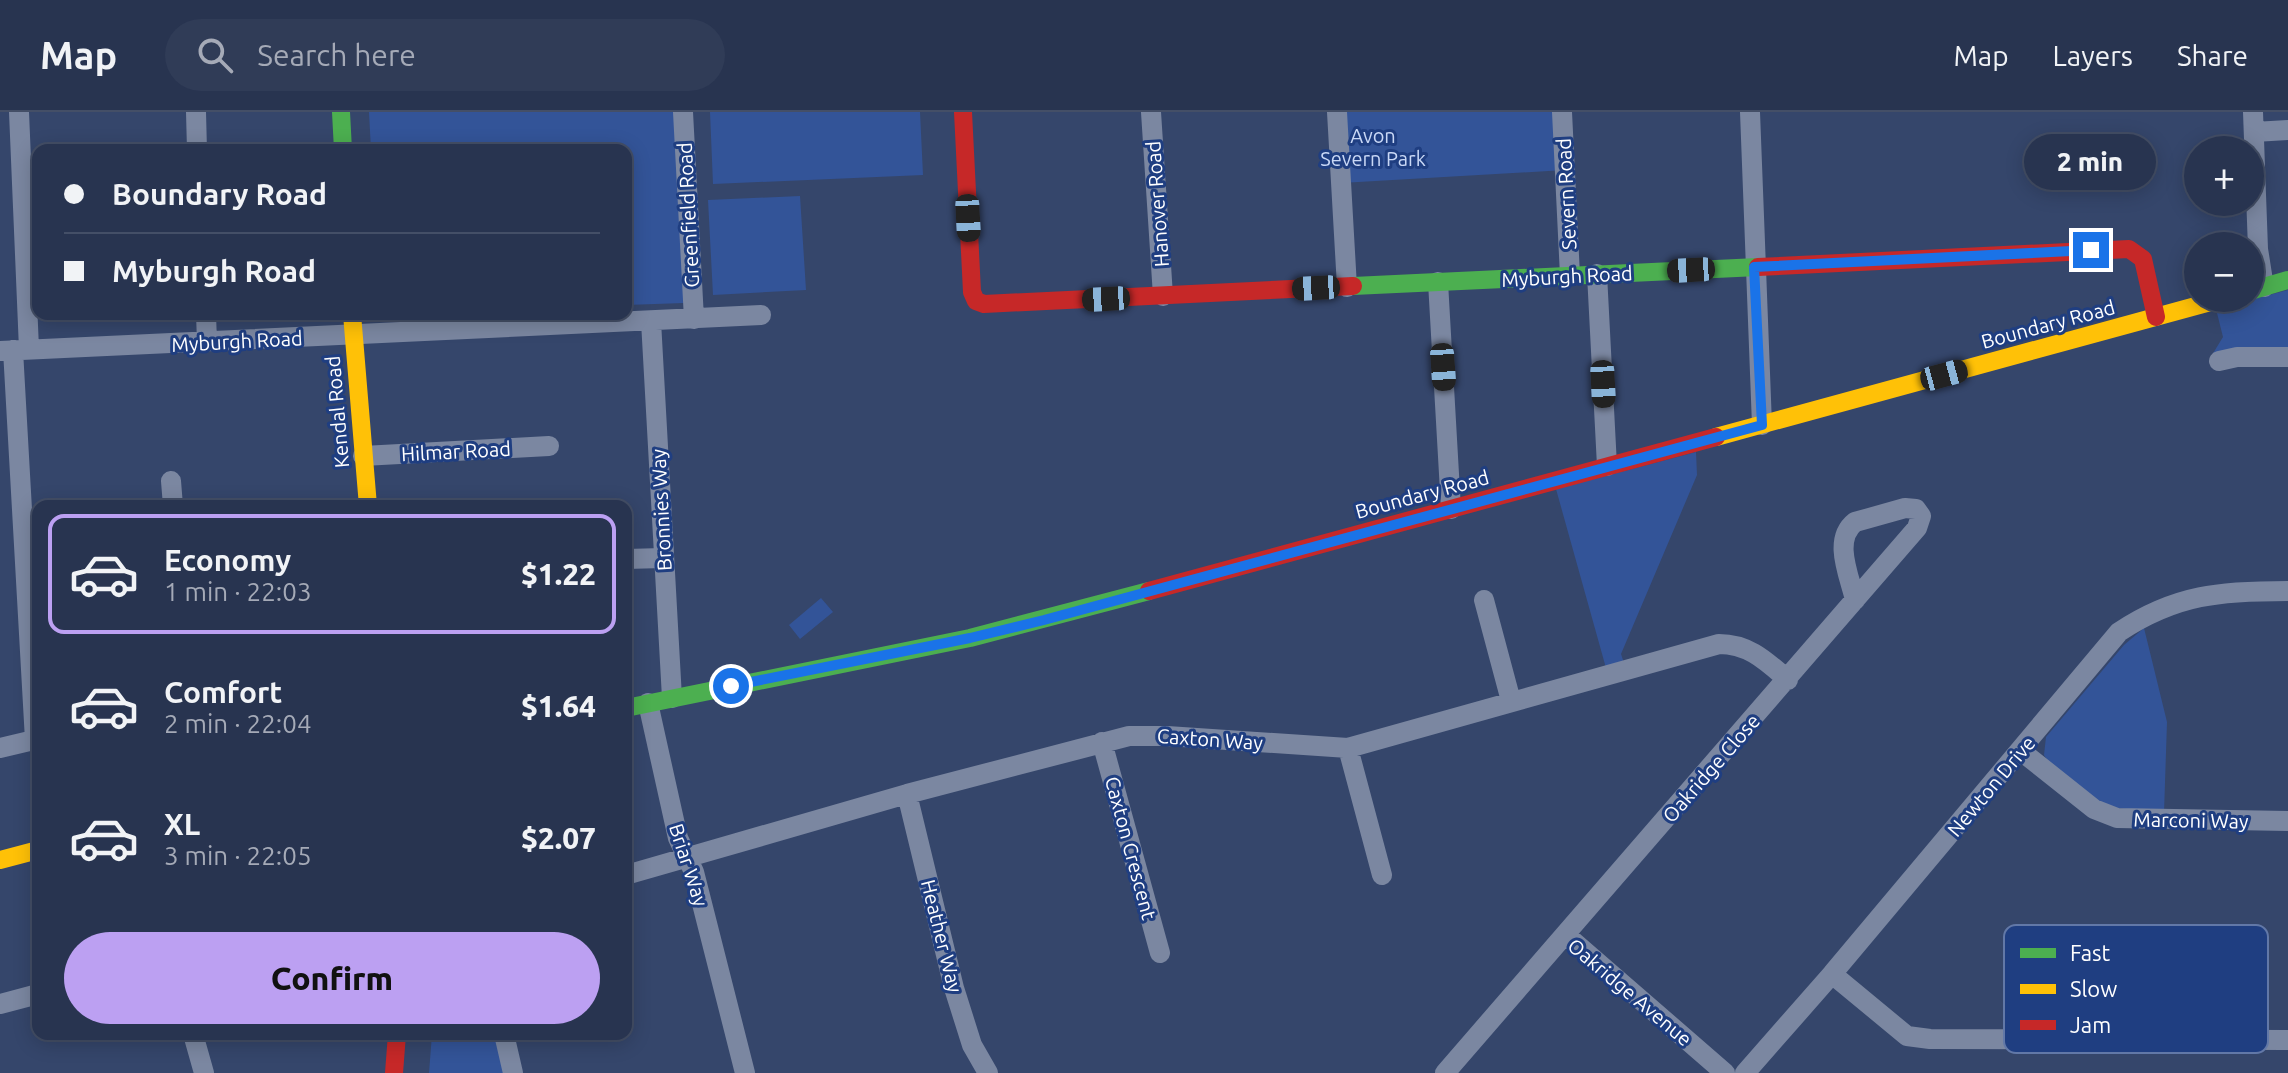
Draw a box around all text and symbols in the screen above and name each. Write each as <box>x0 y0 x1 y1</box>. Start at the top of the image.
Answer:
search box <box>165 19 725 91</box>
icon: search <box>193 33 237 77</box>
text: Map <box>40 34 117 76</box>
text: Search here <box>257 38 416 72</box>
text: Map <box>1953 40 2009 71</box>
text: Layers <box>2053 40 2133 71</box>
text: Share <box>2177 40 2248 71</box>
park label: Avon Severn Park <box>1320 124 1426 170</box>
callout: 2 min <box>2025 134 2157 190</box>
map controls <box>2184 136 2264 312</box>
button: + <box>2184 136 2264 216</box>
street label: Severn Road <box>1552 137 1580 251</box>
street label: Hanover Road <box>1141 140 1173 268</box>
street label: Greenfield Road <box>673 142 703 288</box>
text: 2 min <box>2057 147 2123 176</box>
text: Boundary Road <box>112 177 327 211</box>
car <box>955 193 981 243</box>
route end <box>2073 232 2109 268</box>
button: − <box>2184 232 2264 312</box>
text: Myburgh Road <box>112 254 316 288</box>
car <box>1666 257 1716 283</box>
street label: Myburgh Road <box>1501 261 1633 291</box>
car <box>1291 275 1341 301</box>
car <box>1081 286 1131 312</box>
street label: Boundary Road <box>1979 295 2117 353</box>
street label: Myburgh Road <box>171 326 303 356</box>
car <box>1429 342 1457 392</box>
street label: Kendal Road <box>321 355 353 469</box>
car <box>1918 357 1970 393</box>
car <box>1590 359 1616 409</box>
street label: Hilmar Road <box>401 437 511 465</box>
street label: Bronnies Way <box>646 448 676 572</box>
street label: Boundary Road <box>1353 465 1491 523</box>
icon: car <box>68 538 140 610</box>
text: Economy <box>164 543 291 577</box>
text: $1.22 <box>521 557 596 591</box>
text: 1 min · 22:03 <box>164 577 312 606</box>
route start <box>713 668 749 704</box>
icon: car <box>68 670 140 742</box>
text: Comfort <box>164 675 282 709</box>
text: $1.64 <box>521 689 596 723</box>
text: 2 min · 22:04 <box>164 709 312 738</box>
street label: Oakridge Close <box>1658 709 1764 827</box>
street label: Caxton Way <box>1156 724 1264 754</box>
street label: Newton Drive <box>1942 731 2040 841</box>
street label: Caxton Crescent <box>1101 774 1161 922</box>
icon: car <box>68 802 140 874</box>
text: XL <box>164 807 200 841</box>
street label: Marconi Way <box>2133 807 2249 833</box>
text: $2.07 <box>521 821 596 855</box>
street label: Briar Way <box>665 821 713 910</box>
text: 3 min · 22:05 <box>164 841 312 870</box>
street label: Heather Way <box>917 877 967 995</box>
legend <box>2004 925 2268 1053</box>
button: Confirm <box>64 932 600 1024</box>
street label: Oakridge Avenue <box>1563 934 1697 1050</box>
text: Fast <box>2070 940 2111 965</box>
text: Slow <box>2070 976 2117 1001</box>
text: Jam <box>2070 1012 2111 1037</box>

